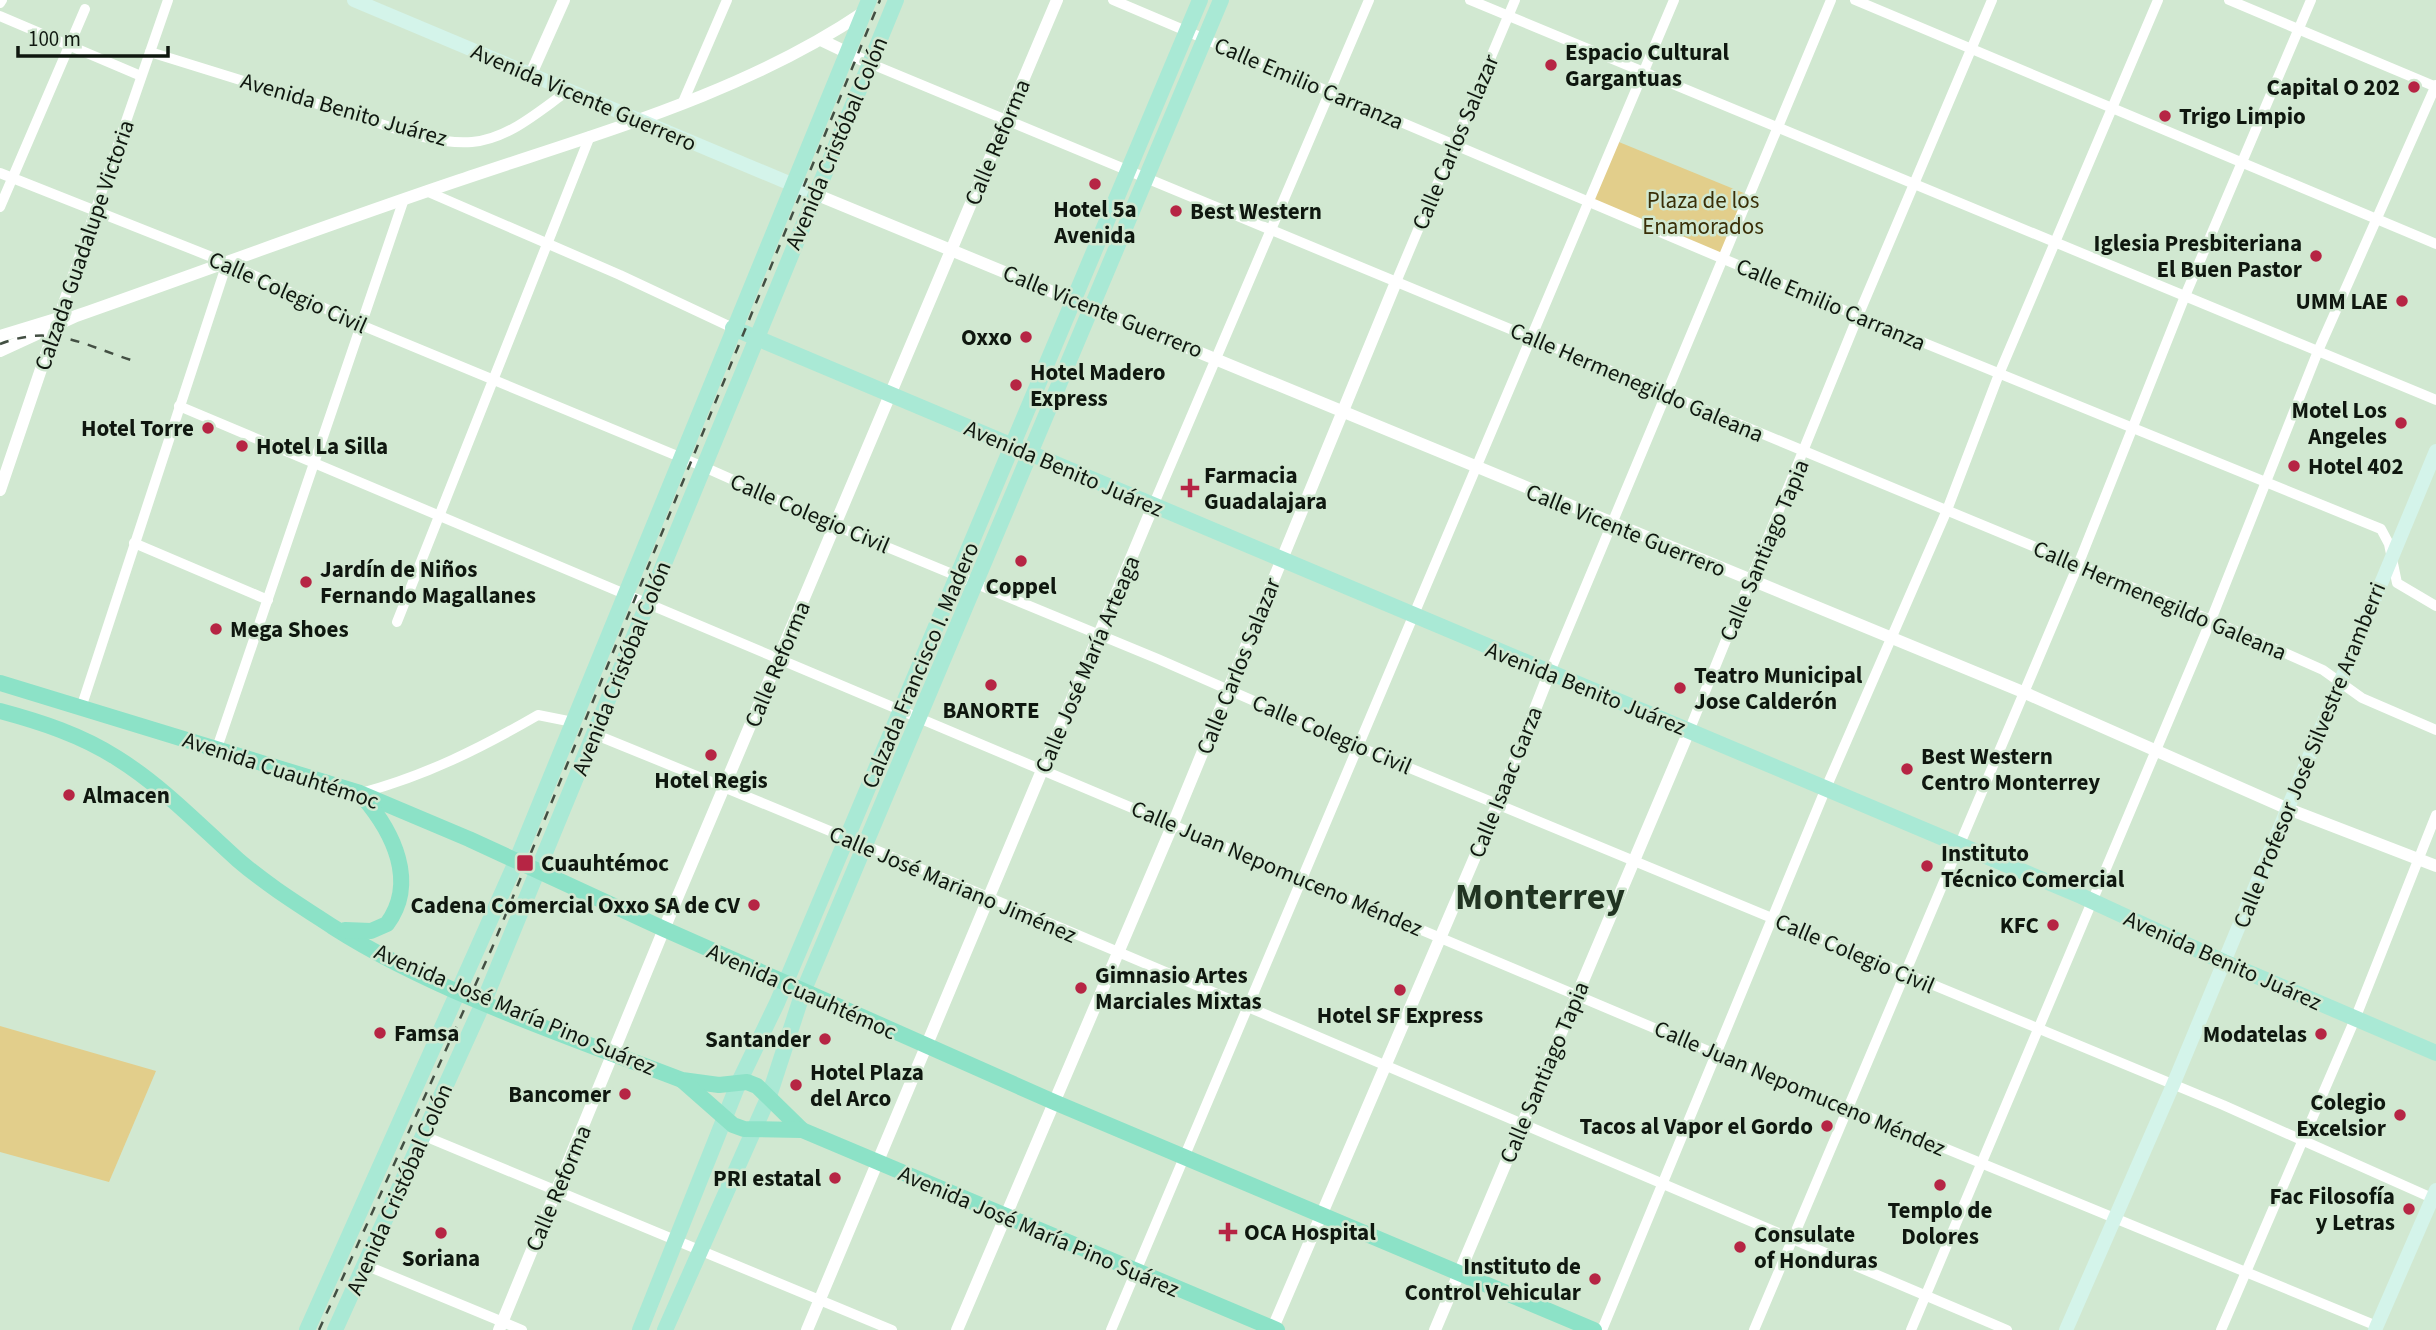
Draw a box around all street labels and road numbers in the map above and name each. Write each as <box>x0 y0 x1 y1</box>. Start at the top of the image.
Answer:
street label: Calle Emilio Carranza <box>1209 29 1409 138</box>
street label: Avenida Cristóbal Colón <box>777 32 896 255</box>
street label: Avenida Vicente Guerrero <box>466 35 702 160</box>
street label: Calle Carlos Salazar <box>1404 48 1508 235</box>
street label: Avenida Benito Juárez <box>237 64 451 155</box>
street label: Calle Reforma <box>956 74 1039 210</box>
street label: Calzada Guadalupe Victoria <box>26 115 143 375</box>
street label: Calle Colegio Civil <box>203 243 372 342</box>
street label: Calle Emilio Carranza <box>1731 250 1931 359</box>
street label: Calle Vicente Guerrero <box>998 256 1208 367</box>
street label: Calle Hermenegildo Galeana <box>1505 314 1769 451</box>
street label: Avenida Benito Juárez <box>959 412 1169 525</box>
street label: Calle Santiago Tapia <box>1711 454 1818 646</box>
street label: Calle Colegio Civil <box>725 465 895 562</box>
street label: Calle Vicente Guerrero <box>1521 475 1731 586</box>
street label: Calle Hermenegildo Galeana <box>2028 532 2292 669</box>
street label: Calzada Francisco I. Madero <box>854 537 987 794</box>
street label: Calle José María Arteaga <box>1027 550 1148 778</box>
street label: Avenida Cristóbal Colón <box>563 556 680 780</box>
street label: Calle Carlos Salazar <box>1188 572 1289 759</box>
street label: Calle Profesor José Silvestre Aramberri <box>2225 577 2394 933</box>
street label: Calle Reforma <box>736 596 819 732</box>
street label: Avenida Benito Juárez <box>1481 633 1691 744</box>
street label: Calle Colegio Civil <box>1247 686 1417 783</box>
street label: Calle Isaac Garza <box>1460 701 1551 863</box>
street label: Avenida Cuauhtémoc <box>179 723 383 818</box>
street label: Calle Juan Nepomuceno Méndez <box>1126 792 1428 945</box>
street label: Calle José Mariano Jiménez <box>824 817 1082 952</box>
street label: Avenida Benito Juárez <box>2119 902 2327 1019</box>
street label: Calle Colegio Civil <box>1770 905 1940 1002</box>
street label: Avenida José María Pino Suárez <box>369 935 661 1084</box>
street label: Avenida Cuauhtémoc <box>702 935 902 1048</box>
street label: Calle Santiago Tapia <box>1491 976 1598 1168</box>
street label: Calle Juan Nepomuceno Méndez <box>1649 1012 1951 1165</box>
street label: Avenida Cristóbal Colón <box>338 1078 461 1300</box>
street label: Calle Reforma <box>517 1120 600 1256</box>
street label: Avenida José María Pino Suárez <box>893 1157 1185 1306</box>

